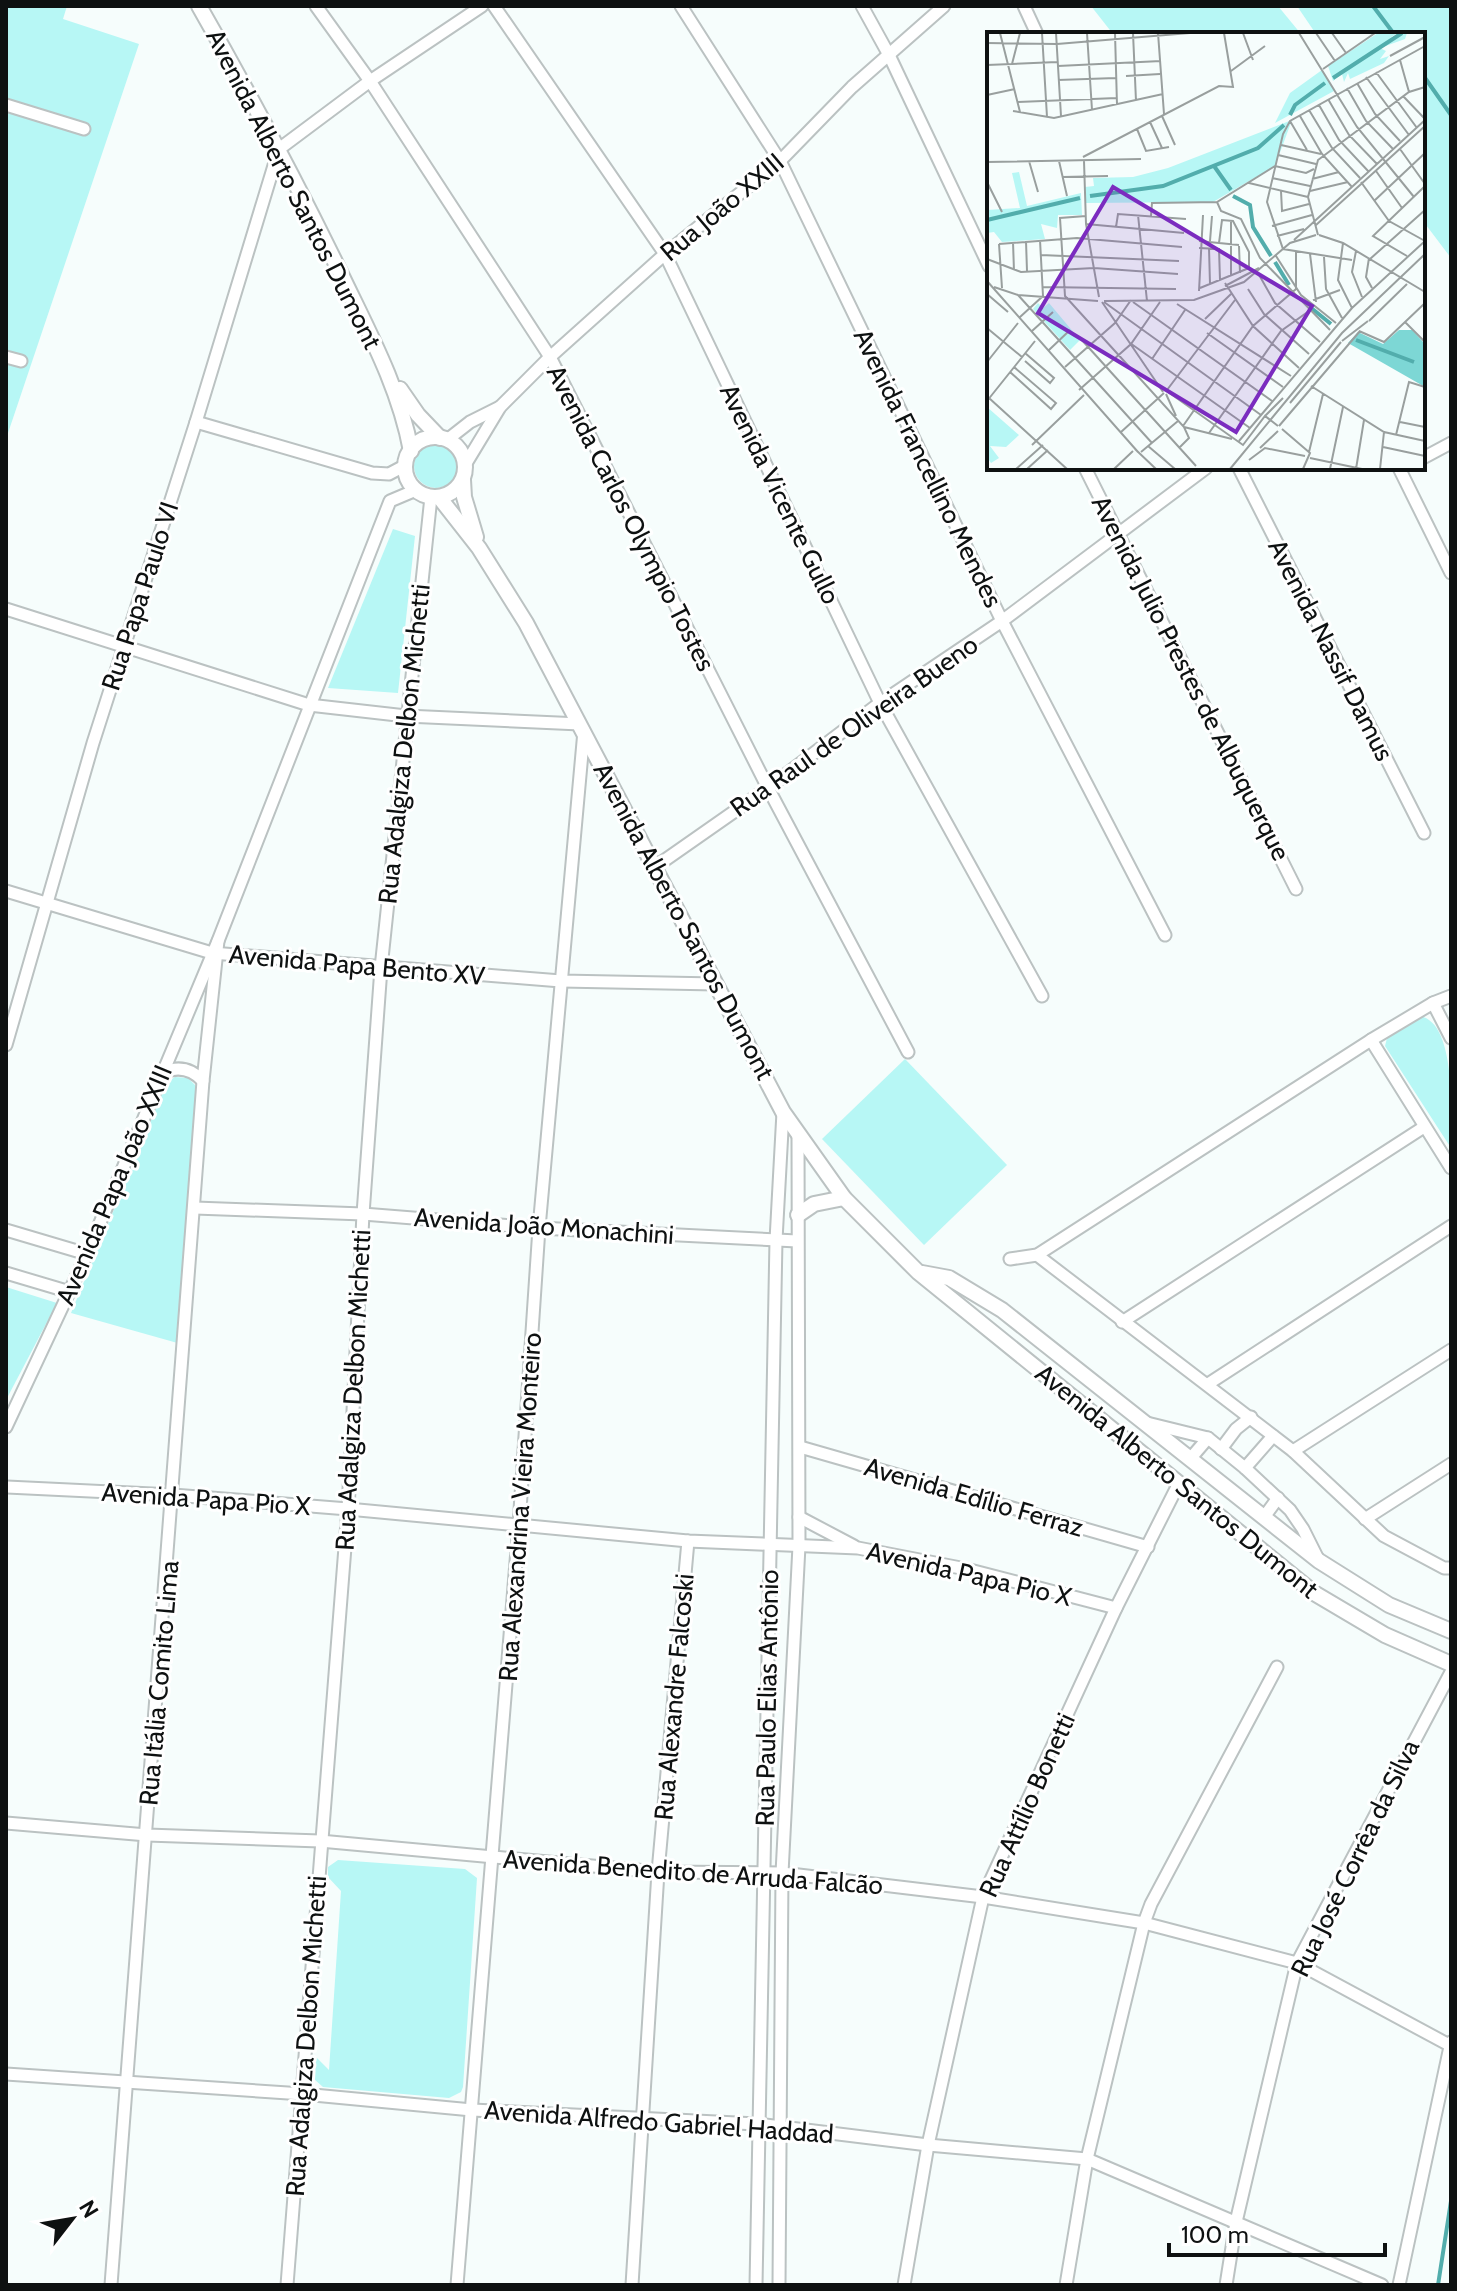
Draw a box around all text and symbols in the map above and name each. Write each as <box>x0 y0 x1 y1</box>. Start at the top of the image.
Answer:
street label: Avenida Alberto Santos Dumont <box>199 24 389 354</box>
inset map <box>987 32 1425 470</box>
street label: Rua João XXIII <box>654 146 790 268</box>
street label: Avenida Francellino Mendes <box>847 324 1010 613</box>
street label: Avenida Carlos Olympio Tostes <box>540 360 722 676</box>
street label: Avenida Vicente Gullo <box>713 379 847 609</box>
street label: Avenida Julio Prestes de Albuquerque <box>1085 490 1297 866</box>
street label: Rua Papa Paulo VI <box>94 498 186 694</box>
street label: Avenida Nassif Damus <box>1261 534 1401 766</box>
street label: Rua Adalgiza Delbon Michetti <box>371 582 437 906</box>
street label: Rua Raul de Oliveira Bueno <box>724 628 984 824</box>
street label: Avenida Alberto Santos Dumont <box>587 757 781 1085</box>
street label: Avenida Papa Bento XV <box>228 938 486 992</box>
street label: Avenida Papa João XXIII <box>49 1060 179 1310</box>
street label: Avenida João Monachini <box>413 1201 675 1251</box>
street label: Rua Adalgiza Delbon Michetti <box>329 1229 377 1551</box>
street label: Rua Alexandrina Vieira Monteiro <box>492 1332 548 1682</box>
street label: Avenida Alberto Santos Dumont <box>1029 1357 1325 1605</box>
street label: Avenida Edílio Ferraz <box>861 1450 1087 1544</box>
street label: Avenida Papa Pio X <box>100 1476 312 1522</box>
street label: Avenida Papa Pio X <box>863 1535 1075 1613</box>
street label: Rua Itália Comito Lima <box>132 1559 186 1807</box>
street label: Rua Paulo Elias Antônio <box>749 1569 785 1827</box>
street label: Rua Alexandre Falcoski <box>647 1572 701 1822</box>
street label: Rua Attílio Bonetti <box>972 1708 1082 1902</box>
street label: Rua José Corrêa da Silva <box>1284 1734 1427 1982</box>
street label: Avenida Benedito de Arruda Falcão <box>502 1843 884 1901</box>
street label: Rua Adalgiza Delbon Michetti <box>279 1875 333 2197</box>
street label: Avenida Alfredo Gabriel Haddad <box>483 2094 835 2150</box>
north arrow <box>32 2179 112 2259</box>
text: N <box>73 2195 104 2223</box>
scale bar <box>1169 2207 1385 2257</box>
text: 100 m <box>1181 2220 1249 2249</box>

